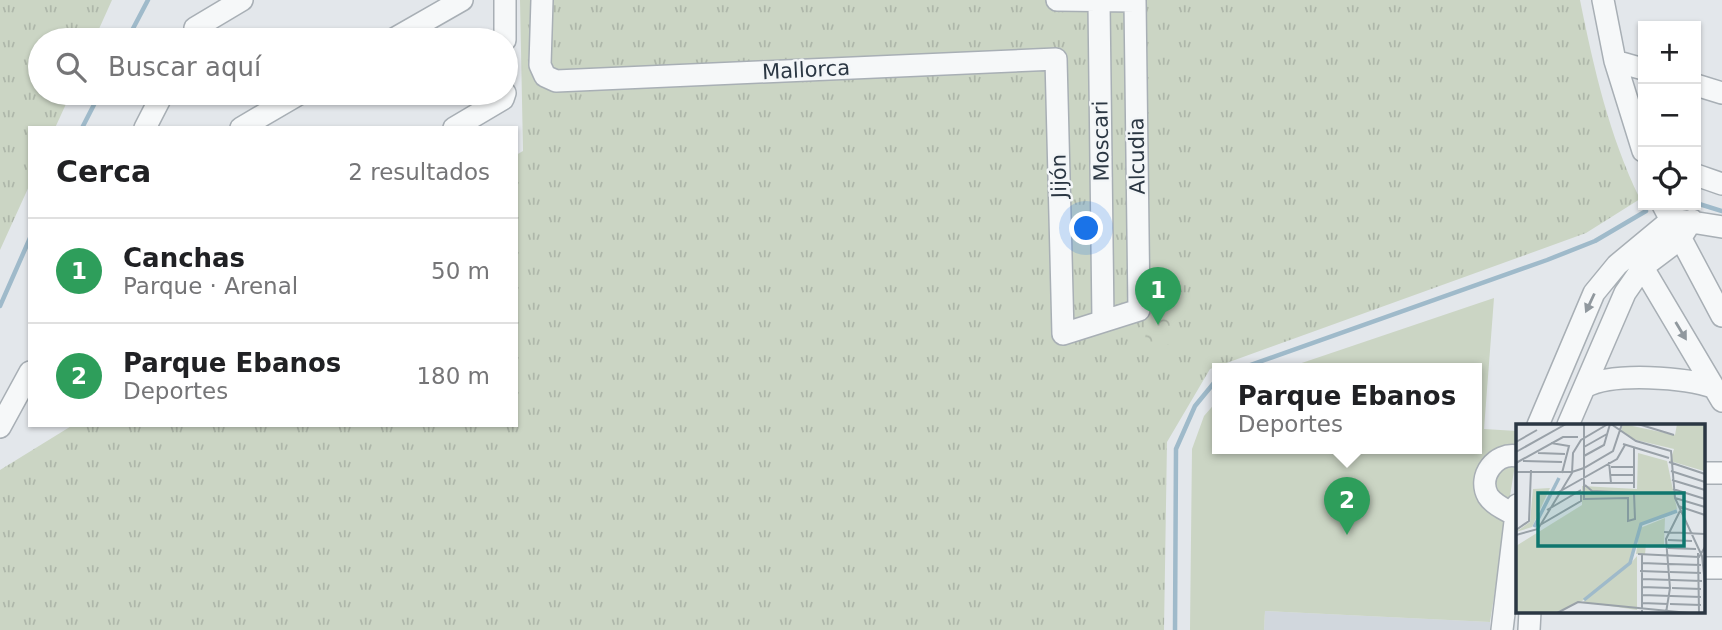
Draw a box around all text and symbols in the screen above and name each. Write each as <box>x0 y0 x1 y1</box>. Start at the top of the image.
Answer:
map controls <box>1638 21 1701 210</box>
button: + <box>1638 21 1701 84</box>
search box <box>28 28 518 105</box>
icon: search <box>52 48 90 86</box>
text: Buscar aquí <box>108 52 261 82</box>
street label: Mallorca <box>761 56 851 84</box>
button: − <box>1638 84 1701 147</box>
street label: Moscari <box>1088 100 1114 182</box>
street label: Alcudia <box>1124 117 1150 195</box>
button: locate <box>1638 147 1701 210</box>
text: Cerca <box>56 154 151 189</box>
street label: Jijón <box>1047 154 1071 200</box>
text: 2 resultados <box>348 159 490 185</box>
your location <box>1069 211 1103 245</box>
text: Canchas <box>123 243 245 273</box>
text: 1 <box>71 258 87 284</box>
text: 50 m <box>431 258 490 284</box>
pin: 1 <box>1135 267 1181 325</box>
text: Parque · Arenal <box>123 273 298 299</box>
one-way arrow <box>1584 293 1595 313</box>
one-way arrow <box>1675 321 1687 340</box>
text: Parque Ebanos <box>123 348 341 378</box>
text: 2 <box>71 363 87 389</box>
text: 180 m <box>416 363 490 389</box>
popup <box>1212 363 1482 454</box>
text: Deportes <box>123 378 228 404</box>
text: Parque Ebanos <box>1238 381 1456 411</box>
text: Deportes <box>1238 411 1343 437</box>
inset map <box>1516 424 1704 612</box>
pin: 2 <box>1324 477 1370 535</box>

